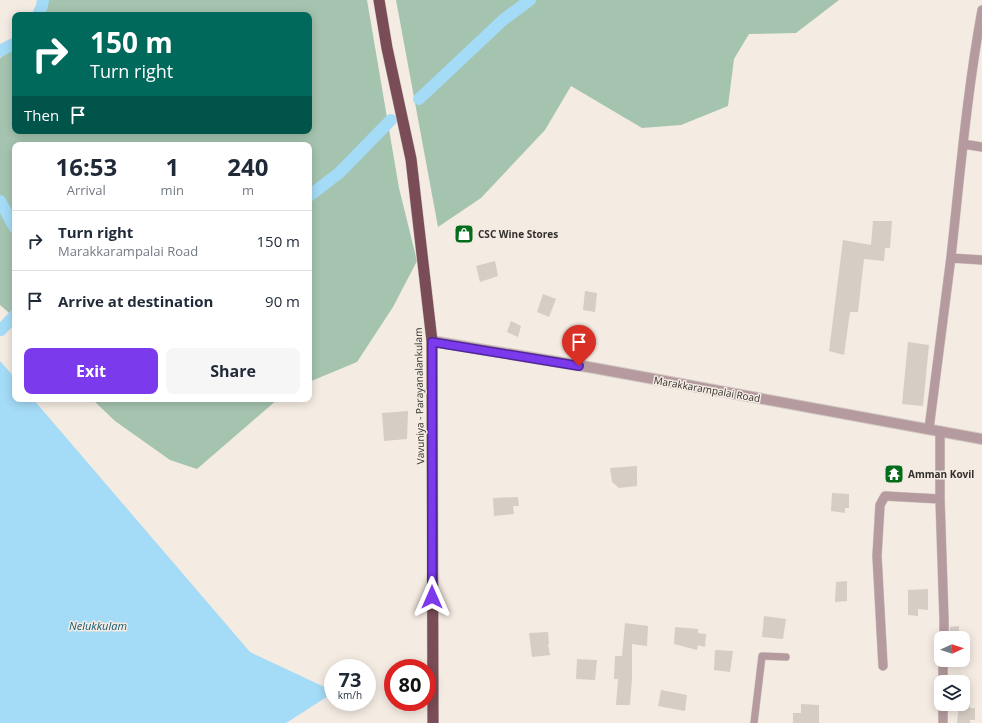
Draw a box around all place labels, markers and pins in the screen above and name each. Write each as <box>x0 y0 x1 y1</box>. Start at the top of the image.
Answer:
shop icon: CSC Wine Stores <box>453 223 475 245</box>
place label: CSC Wine Stores <box>478 227 558 241</box>
pin <box>562 325 596 366</box>
temple icon: Amman Kovil <box>883 463 905 485</box>
place label: Amman Kovil <box>908 467 974 481</box>

